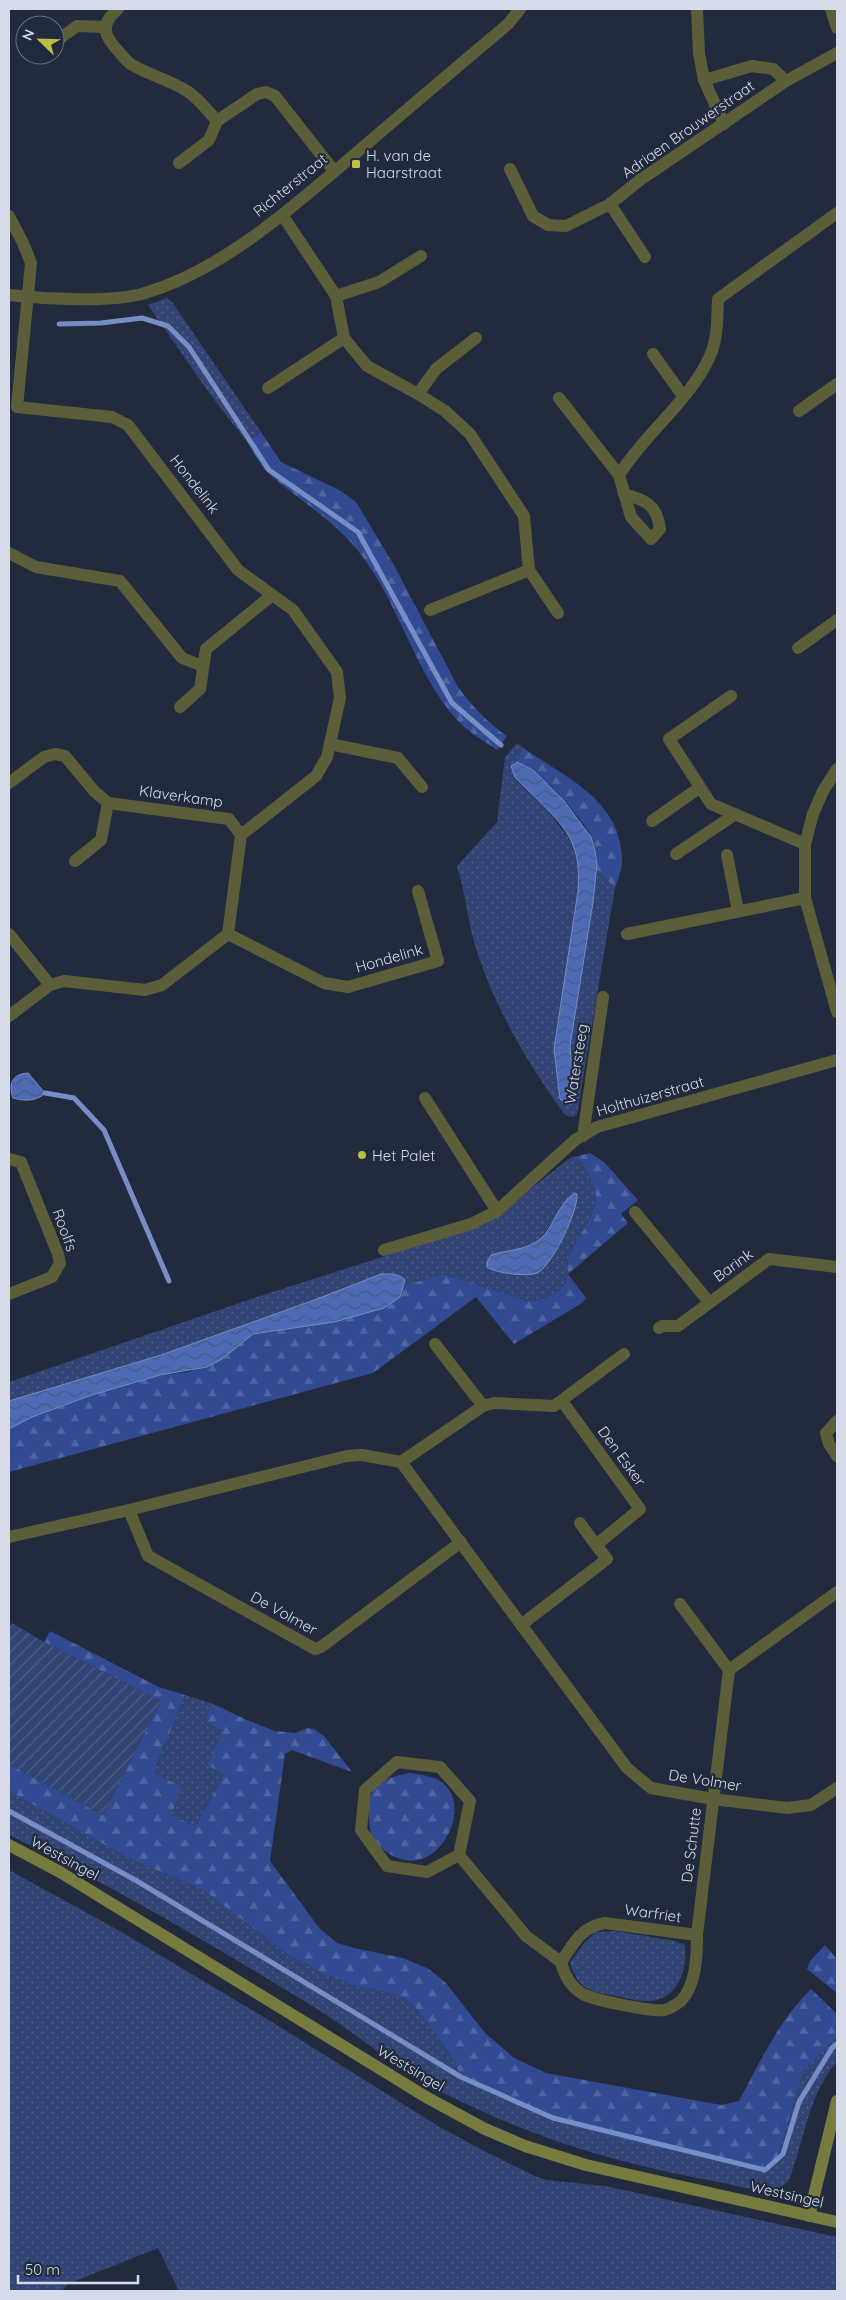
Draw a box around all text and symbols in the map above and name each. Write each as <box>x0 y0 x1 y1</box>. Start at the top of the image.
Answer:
north arrow <box>15 15 65 65</box>
text: N <box>18 27 38 43</box>
street label: Adriaen Brouwerstraat <box>618 76 758 182</box>
place label: H. van de Haarstraat <box>366 146 442 182</box>
street label: Richterstraat <box>249 149 331 221</box>
marker: H. van de Haarstraat <box>350 158 362 170</box>
street label: Hondelink <box>166 451 224 517</box>
street label: Klaverkamp <box>138 781 224 811</box>
street label: Hondelink <box>353 939 425 977</box>
street label: Watersteeg <box>560 1023 592 1105</box>
street label: Holthuizerstraat <box>594 1072 706 1120</box>
place label: Het Palet <box>372 1146 435 1165</box>
marker: Het Palet <box>356 1149 368 1161</box>
street label: Roolfs <box>49 1206 81 1254</box>
street label: Barink <box>709 1244 757 1286</box>
street label: Den Esker <box>594 1422 650 1490</box>
street label: De Volmer <box>247 1587 321 1639</box>
street label: De Volmer <box>667 1765 743 1795</box>
street label: De Schutte <box>677 1806 705 1884</box>
street label: Westsingel <box>28 1831 102 1885</box>
street label: Warfriet <box>623 1900 683 1926</box>
street label: Westsingel <box>374 2041 448 2095</box>
street label: Westsingel <box>748 2176 826 2212</box>
scale bar <box>18 2252 138 2284</box>
text: 50 m <box>25 2260 60 2279</box>

